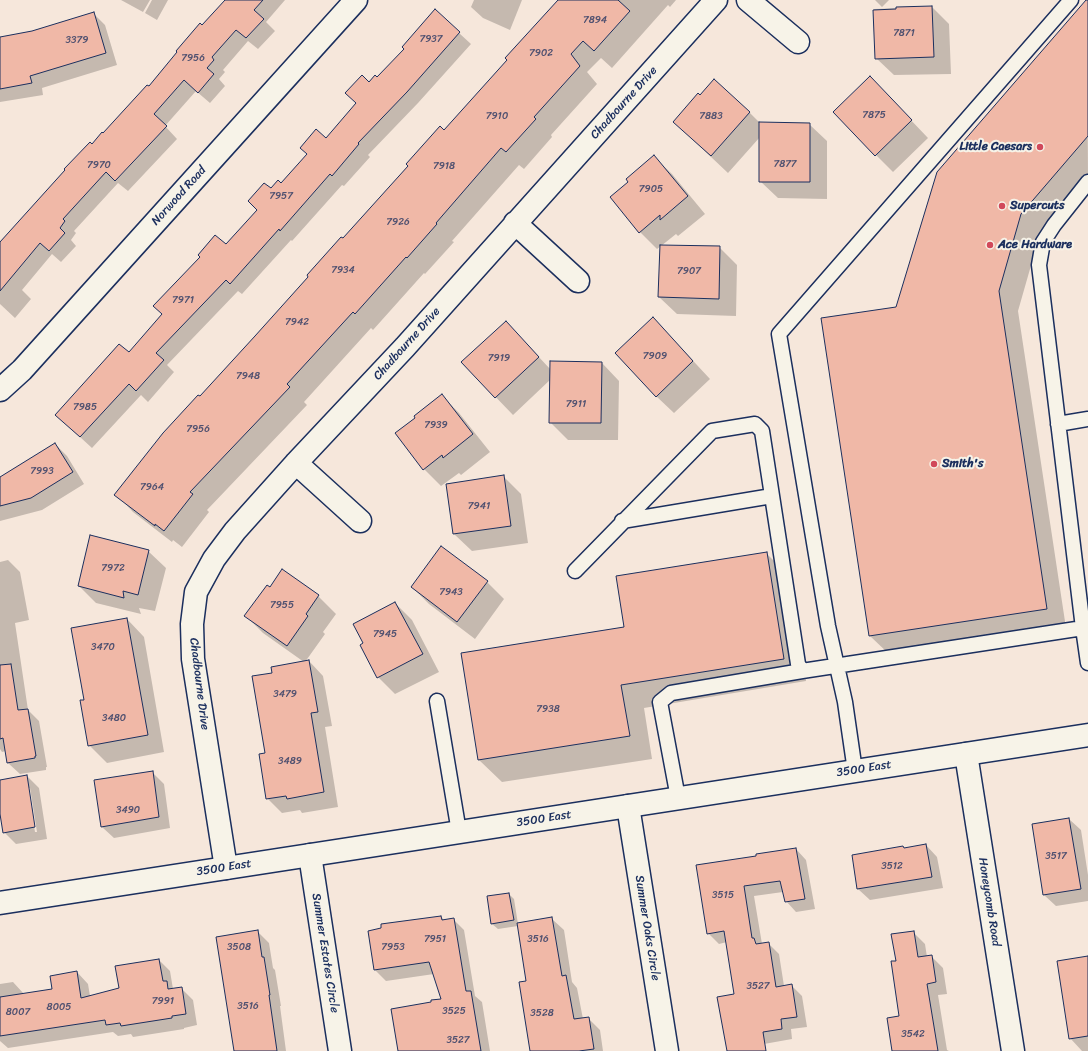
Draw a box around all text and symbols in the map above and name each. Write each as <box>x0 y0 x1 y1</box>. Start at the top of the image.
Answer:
house number: 7894 <box>583 14 607 26</box>
house number: 7871 <box>893 27 915 39</box>
house number: 7937 <box>419 33 443 45</box>
house number: 3379 <box>66 34 88 46</box>
house number: 7902 <box>529 47 553 59</box>
house number: 7956 <box>181 52 205 64</box>
street label: Chadbourne Drive <box>588 64 660 142</box>
house number: 7875 <box>862 109 886 121</box>
house number: 7910 <box>486 110 508 122</box>
house number: 7883 <box>699 110 723 122</box>
place label: Little Caesars <box>959 140 1032 154</box>
marker: Little Caesars <box>1035 142 1045 152</box>
house number: 7877 <box>773 158 797 170</box>
house number: 7970 <box>87 159 111 171</box>
house number: 7918 <box>433 160 455 172</box>
street label: Norwood Road <box>149 163 209 229</box>
house number: 7905 <box>639 183 663 195</box>
house number: 7957 <box>269 190 293 202</box>
place label: Supercuts <box>1010 199 1065 213</box>
marker: Supercuts <box>997 201 1007 211</box>
house number: 7926 <box>386 216 410 228</box>
place label: Ace Hardware <box>998 238 1072 252</box>
marker: Ace Hardware <box>985 240 995 250</box>
house number: 7934 <box>331 264 355 276</box>
house number: 7907 <box>677 265 701 277</box>
house number: 7971 <box>172 294 194 306</box>
street label: Chadbourne Drive <box>371 305 443 383</box>
house number: 7942 <box>285 316 309 328</box>
house number: 7909 <box>643 350 667 362</box>
house number: 7919 <box>488 352 510 364</box>
house number: 7948 <box>236 370 260 382</box>
house number: 7911 <box>566 398 586 410</box>
house number: 7985 <box>73 401 97 413</box>
house number: 7939 <box>424 419 448 431</box>
house number: 7956 <box>186 423 210 435</box>
place label: Smith's <box>942 457 984 471</box>
marker: Smith's <box>929 459 939 469</box>
house number: 7993 <box>30 465 54 477</box>
house number: 7964 <box>140 481 164 493</box>
house number: 7941 <box>468 500 490 512</box>
house number: 7972 <box>101 562 125 574</box>
house number: 7943 <box>439 586 463 598</box>
house number: 7955 <box>270 599 294 611</box>
house number: 7945 <box>373 628 397 640</box>
street label: Chadbourne Drive <box>186 637 212 731</box>
house number: 3470 <box>91 641 115 653</box>
house number: 3479 <box>273 688 297 700</box>
house number: 7938 <box>536 703 560 715</box>
house number: 3480 <box>102 712 126 724</box>
house number: 3489 <box>278 755 302 767</box>
street label: 3500 East <box>835 758 893 780</box>
house number: 3490 <box>116 804 140 816</box>
street label: 3500 East <box>515 808 573 830</box>
house number: 3517 <box>1045 850 1067 862</box>
street label: Honeycomb Road <box>975 856 1003 948</box>
street label: 3500 East <box>195 857 253 879</box>
house number: 3512 <box>881 860 903 872</box>
street label: Summer Oaks Circle <box>632 874 662 982</box>
house number: 3515 <box>712 889 734 901</box>
street label: Summer Estates Circle <box>308 892 342 1014</box>
house number: 7951 <box>424 933 446 945</box>
house number: 3516 <box>527 933 549 945</box>
house number: 3508 <box>227 941 251 953</box>
house number: 7953 <box>381 941 405 953</box>
house number: 3527 <box>746 980 770 992</box>
house number: 7991 <box>152 995 174 1007</box>
house number: 3516 <box>237 1000 259 1012</box>
house number: 8005 <box>47 1001 71 1013</box>
house number: 3525 <box>442 1005 466 1017</box>
house number: 8007 <box>6 1006 30 1018</box>
house number: 3528 <box>530 1007 554 1019</box>
house number: 3542 <box>901 1028 925 1040</box>
house number: 3527 <box>446 1034 470 1046</box>

